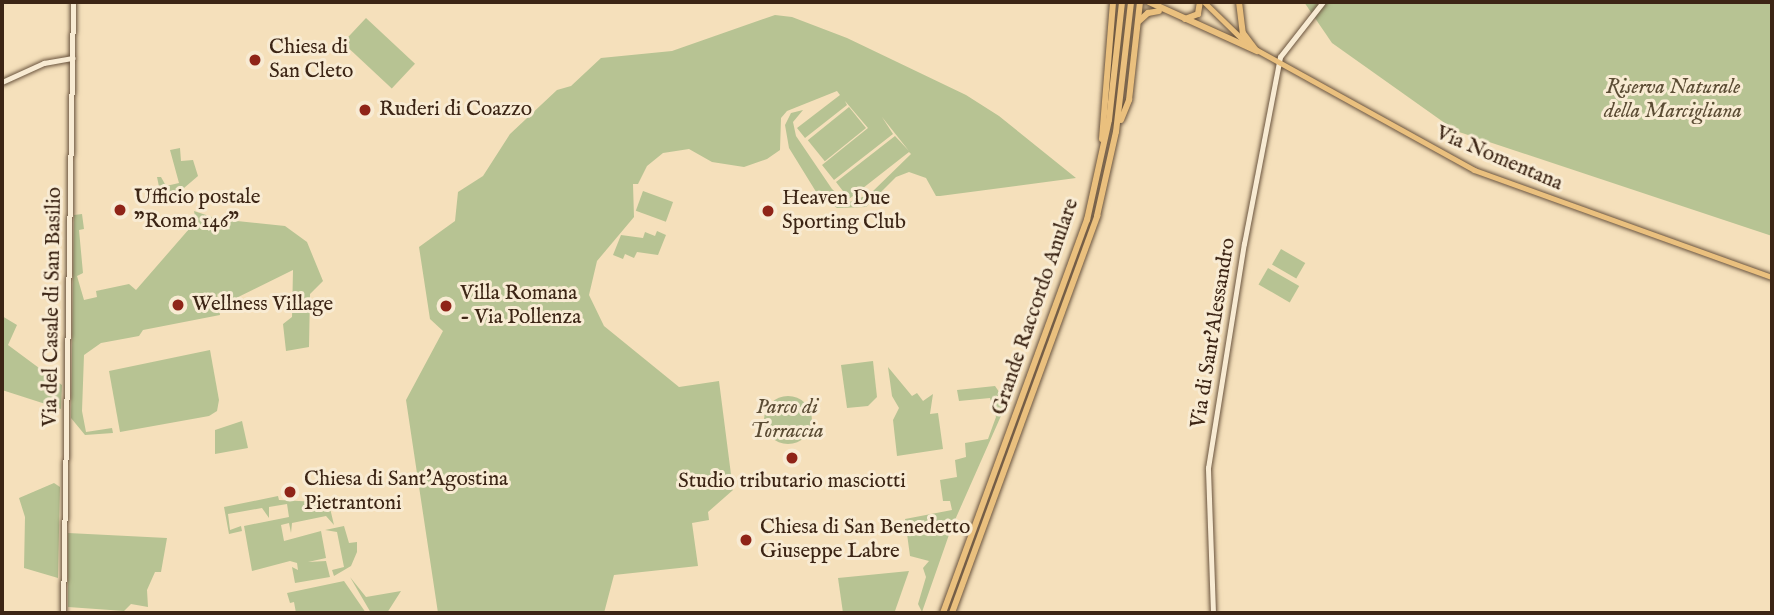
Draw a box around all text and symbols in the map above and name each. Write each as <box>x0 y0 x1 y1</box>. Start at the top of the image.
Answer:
place label: Chiesa di San Cleto <box>269 35 353 85</box>
marker: Chiesa di San Cleto <box>247 52 263 68</box>
park label: Riserva Naturale della Marcigliana <box>1604 75 1742 125</box>
place label: Ruderi di Coazzo <box>379 97 532 123</box>
marker: Ruderi di Coazzo <box>357 102 373 118</box>
street label: Via Nomentana <box>1432 121 1566 197</box>
place label: Ufficio postale "Roma 146" <box>134 185 260 235</box>
place label: Heaven Due Sporting Club <box>782 186 906 236</box>
street label: Via del Casale di San Basilio <box>38 187 68 427</box>
street label: Grande Raccordo Anulare <box>987 195 1085 419</box>
marker: Ufficio postale "Roma 146" <box>112 202 128 218</box>
marker: Heaven Due Sporting Club <box>760 203 776 219</box>
street label: Via di Sant'Alessandro <box>1187 236 1241 430</box>
place label: Villa Romana - Via Pollenza <box>460 281 581 331</box>
place label: Wellness Village <box>192 292 333 318</box>
marker: Wellness Village <box>170 297 186 313</box>
marker: Villa Romana - Via Pollenza <box>438 298 454 314</box>
park label: Parco di Torraccia <box>750 395 824 445</box>
marker: Studio tributario masciotti <box>784 450 800 466</box>
place label: Chiesa di Sant'Agostina Pietrantoni <box>304 467 508 517</box>
place label: Studio tributario masciotti <box>678 469 906 495</box>
marker: Chiesa di Sant'Agostina Pietrantoni <box>282 484 298 500</box>
place label: Chiesa di San Benedetto Giuseppe Labre <box>760 515 970 565</box>
marker: Chiesa di San Benedetto Giuseppe Labre <box>738 532 754 548</box>

